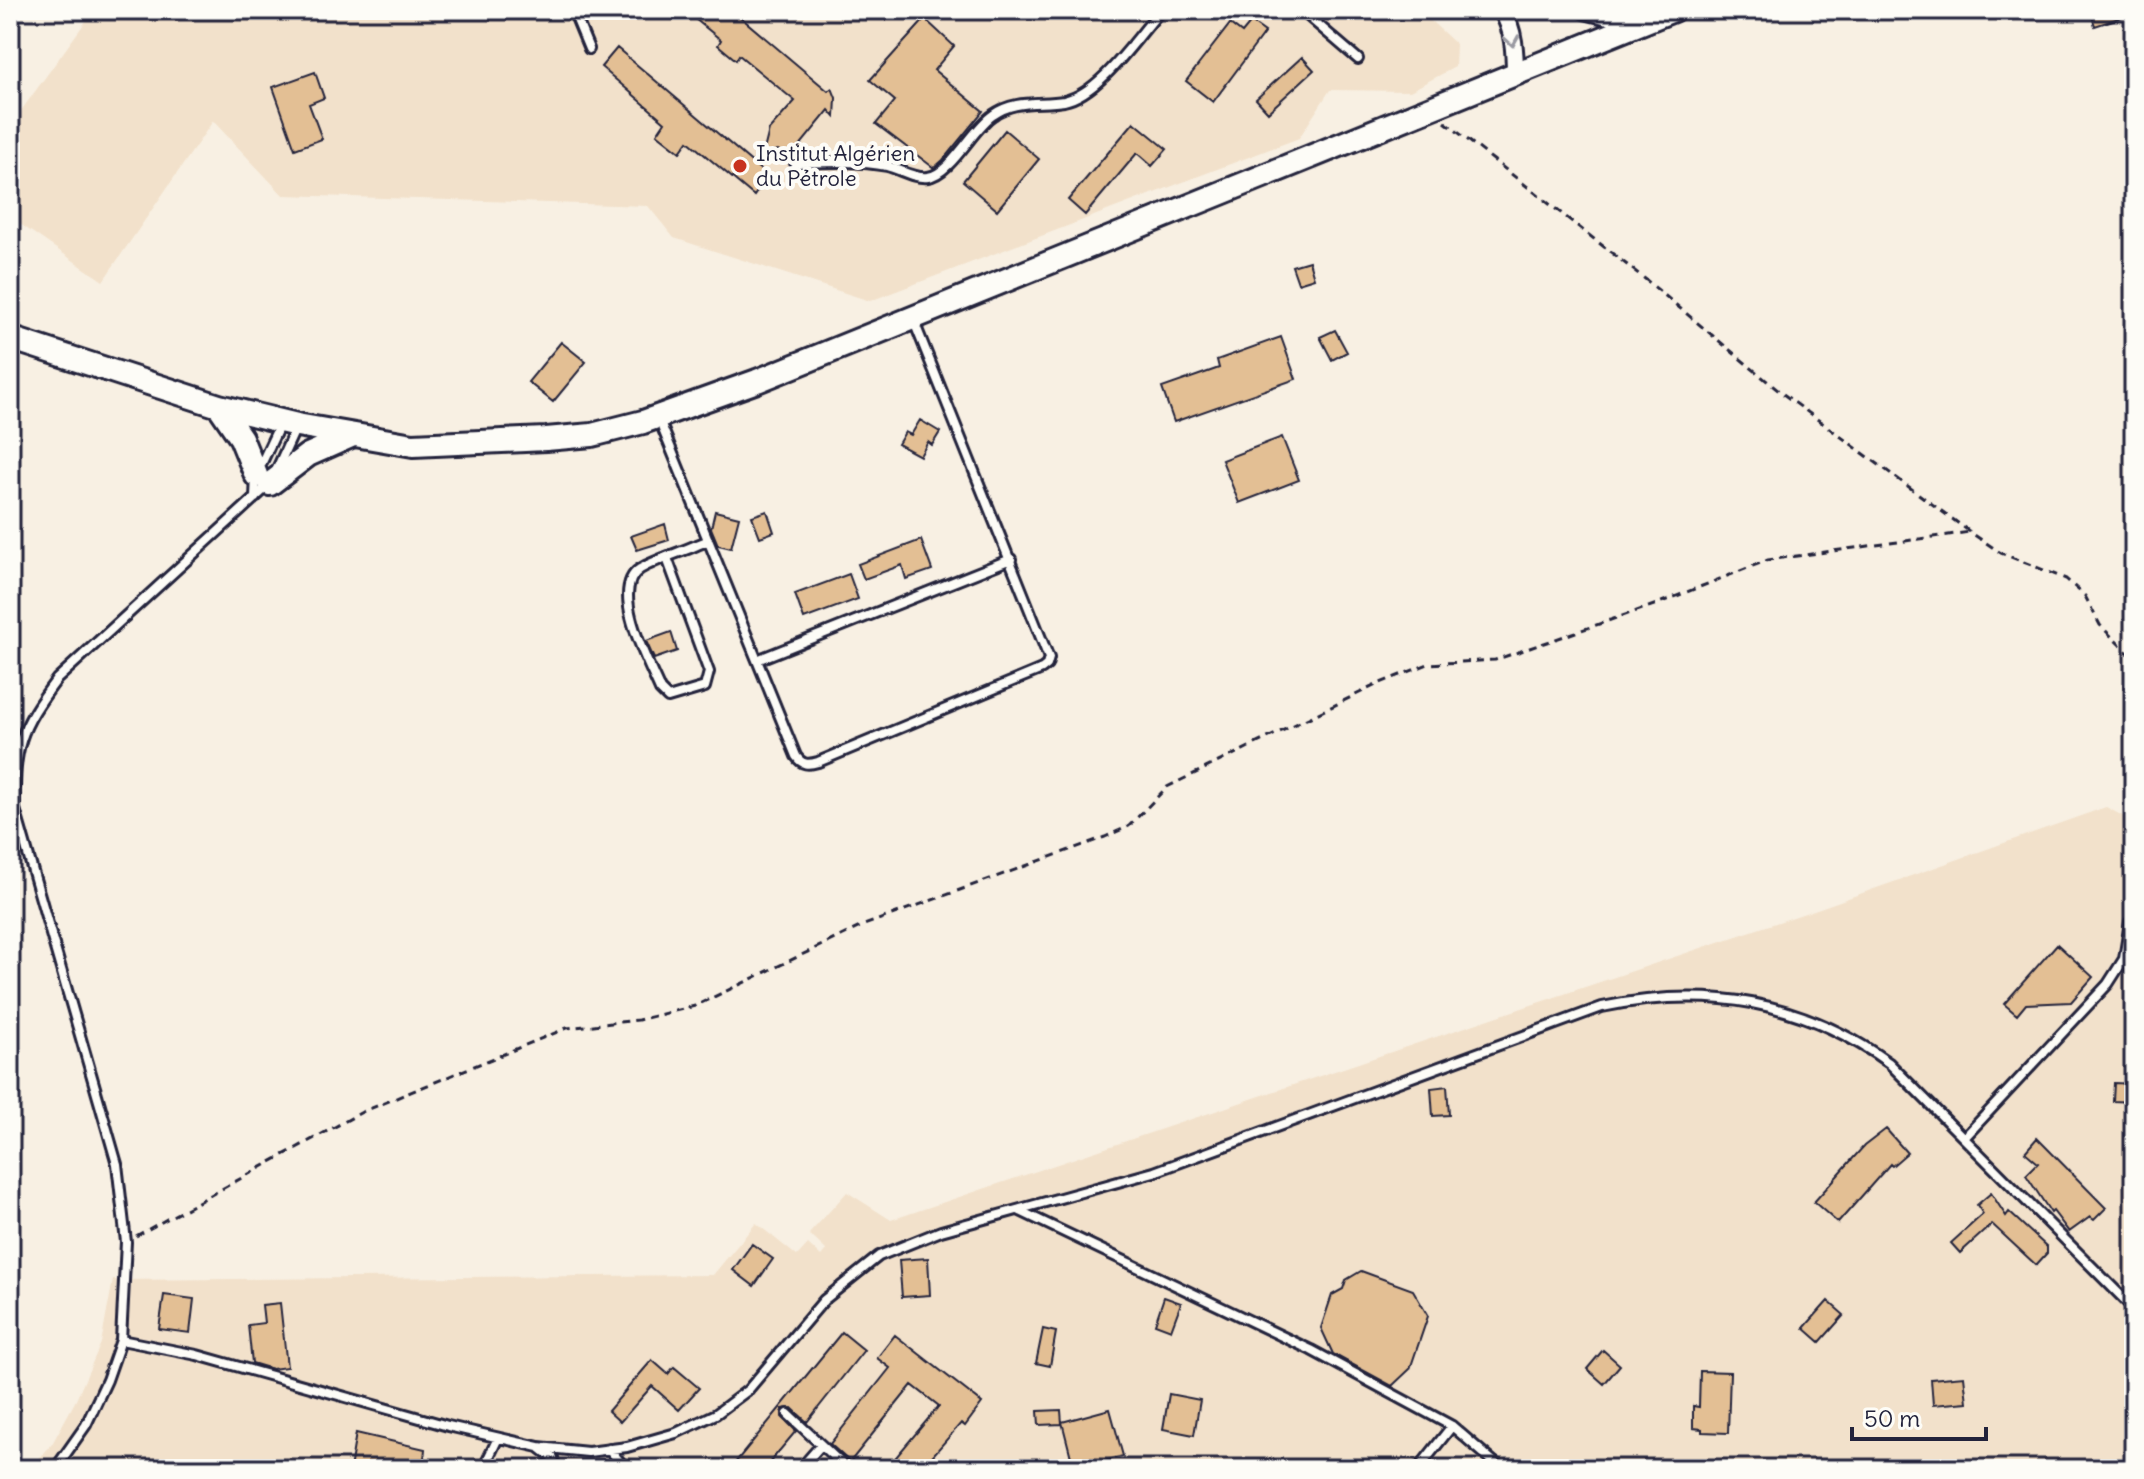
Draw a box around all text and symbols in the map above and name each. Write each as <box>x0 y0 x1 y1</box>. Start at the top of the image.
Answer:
one-way arrow <box>1503 35 1520 48</box>
place label: Institut Algérien du Pétrole <box>756 139 915 192</box>
marker: Institut Algérien du Pétrole <box>731 157 749 175</box>
scale bar <box>1852 1391 1986 1441</box>
text: 50 m <box>1864 1403 1920 1433</box>

